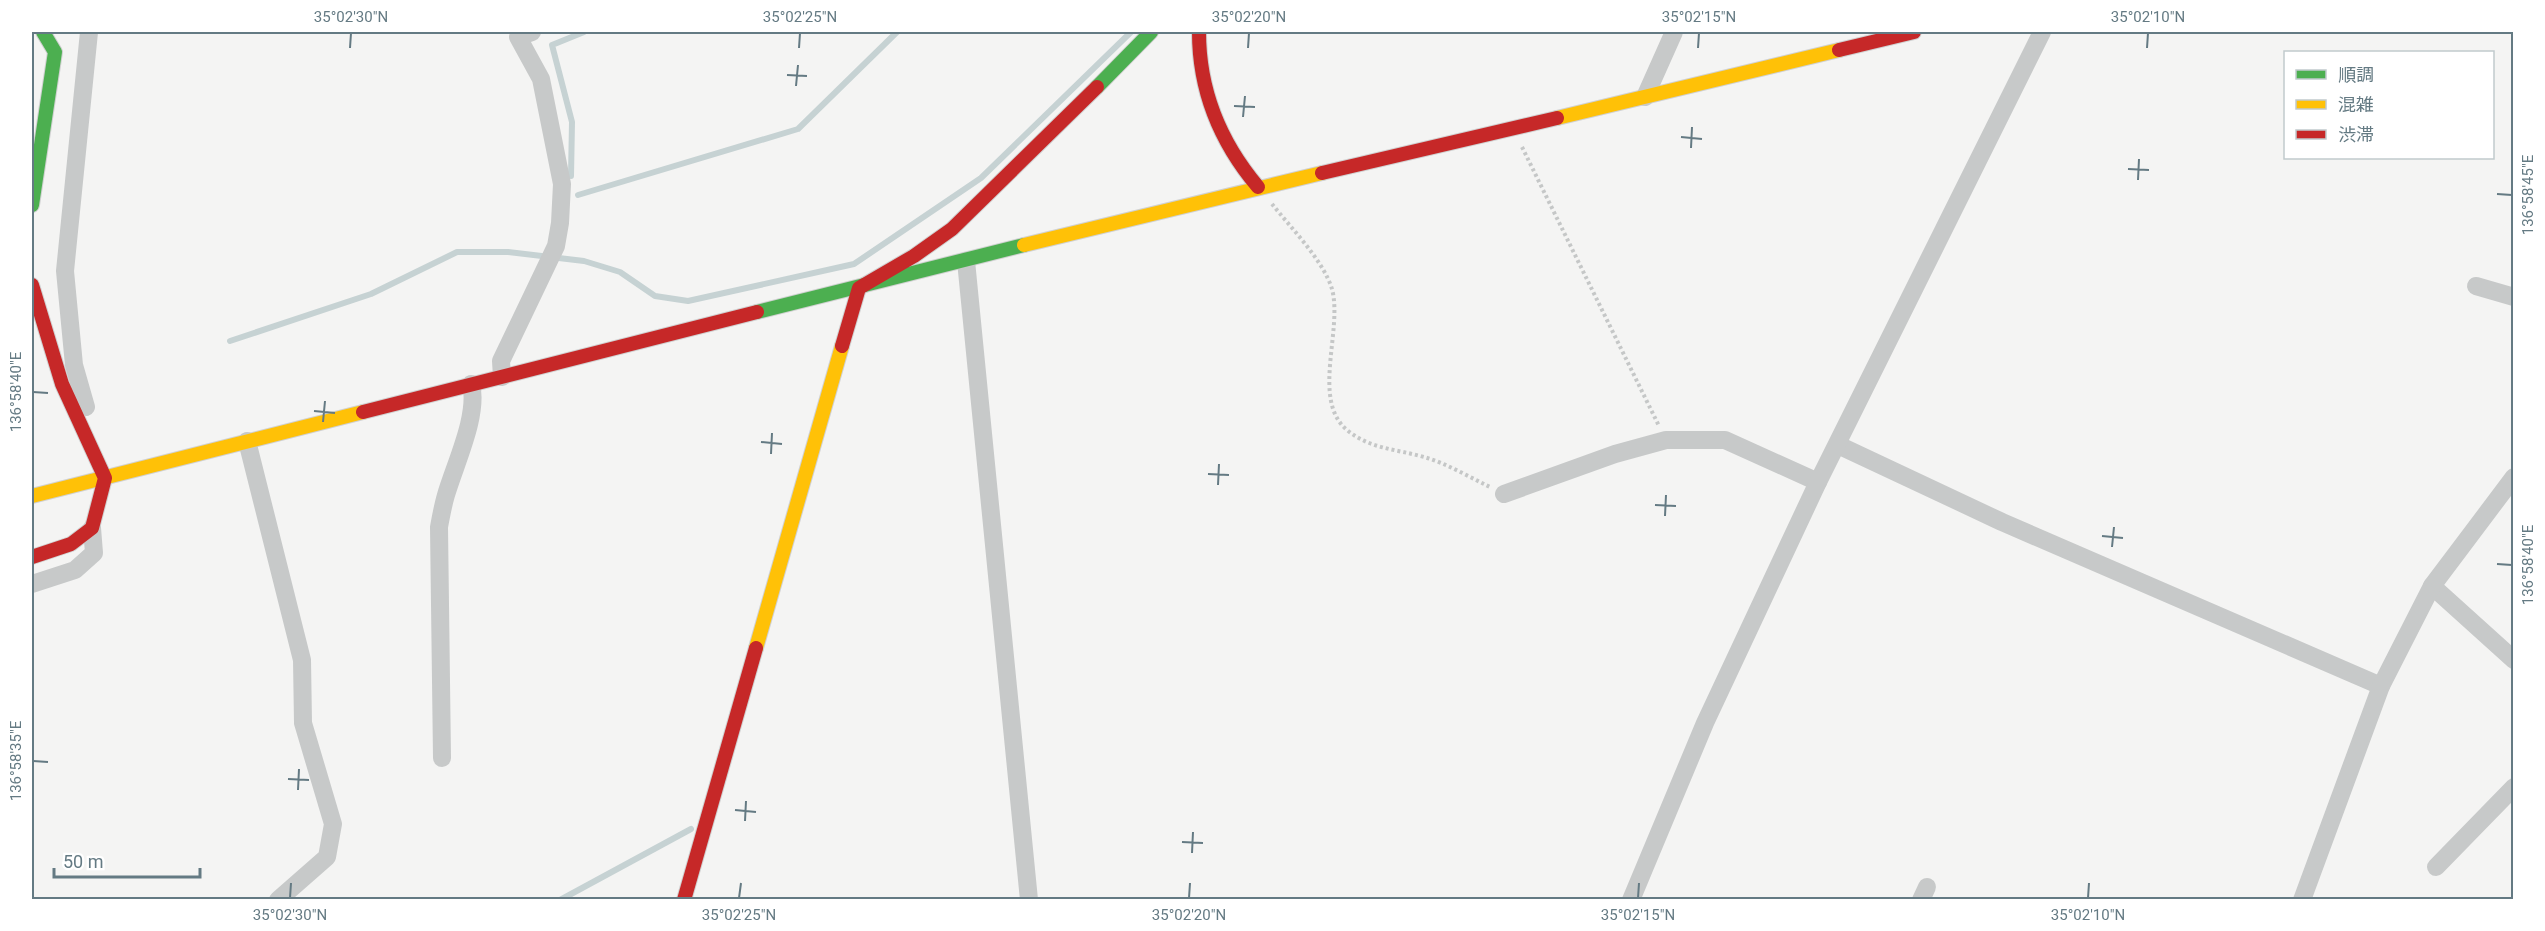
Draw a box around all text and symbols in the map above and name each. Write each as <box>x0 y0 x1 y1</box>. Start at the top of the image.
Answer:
text: 35°02'30"N <box>314 8 388 26</box>
text: 35°02'25"N <box>763 8 837 26</box>
text: 35°02'20"N <box>1212 8 1286 26</box>
text: 35°02'15"N <box>1662 8 1736 26</box>
text: 35°02'10"N <box>2111 8 2185 26</box>
legend <box>2284 51 2494 159</box>
text: 順調 <box>2338 64 2374 85</box>
text: 混雑 <box>2338 94 2374 115</box>
text: 渋滞 <box>2338 124 2374 145</box>
text: 136°58'45"E <box>2519 154 2537 235</box>
text: 136°58'40"E <box>7 351 25 432</box>
text: 136°58'40"E <box>2519 524 2537 605</box>
text: 136°58'35"E <box>7 720 25 801</box>
scale bar <box>54 841 200 879</box>
text: 50 m <box>63 851 103 872</box>
text: 35°02'30"N <box>253 906 327 924</box>
text: 35°02'25"N <box>702 906 776 924</box>
text: 35°02'20"N <box>1152 906 1226 924</box>
text: 35°02'15"N <box>1601 906 1675 924</box>
text: 35°02'10"N <box>2051 906 2125 924</box>

